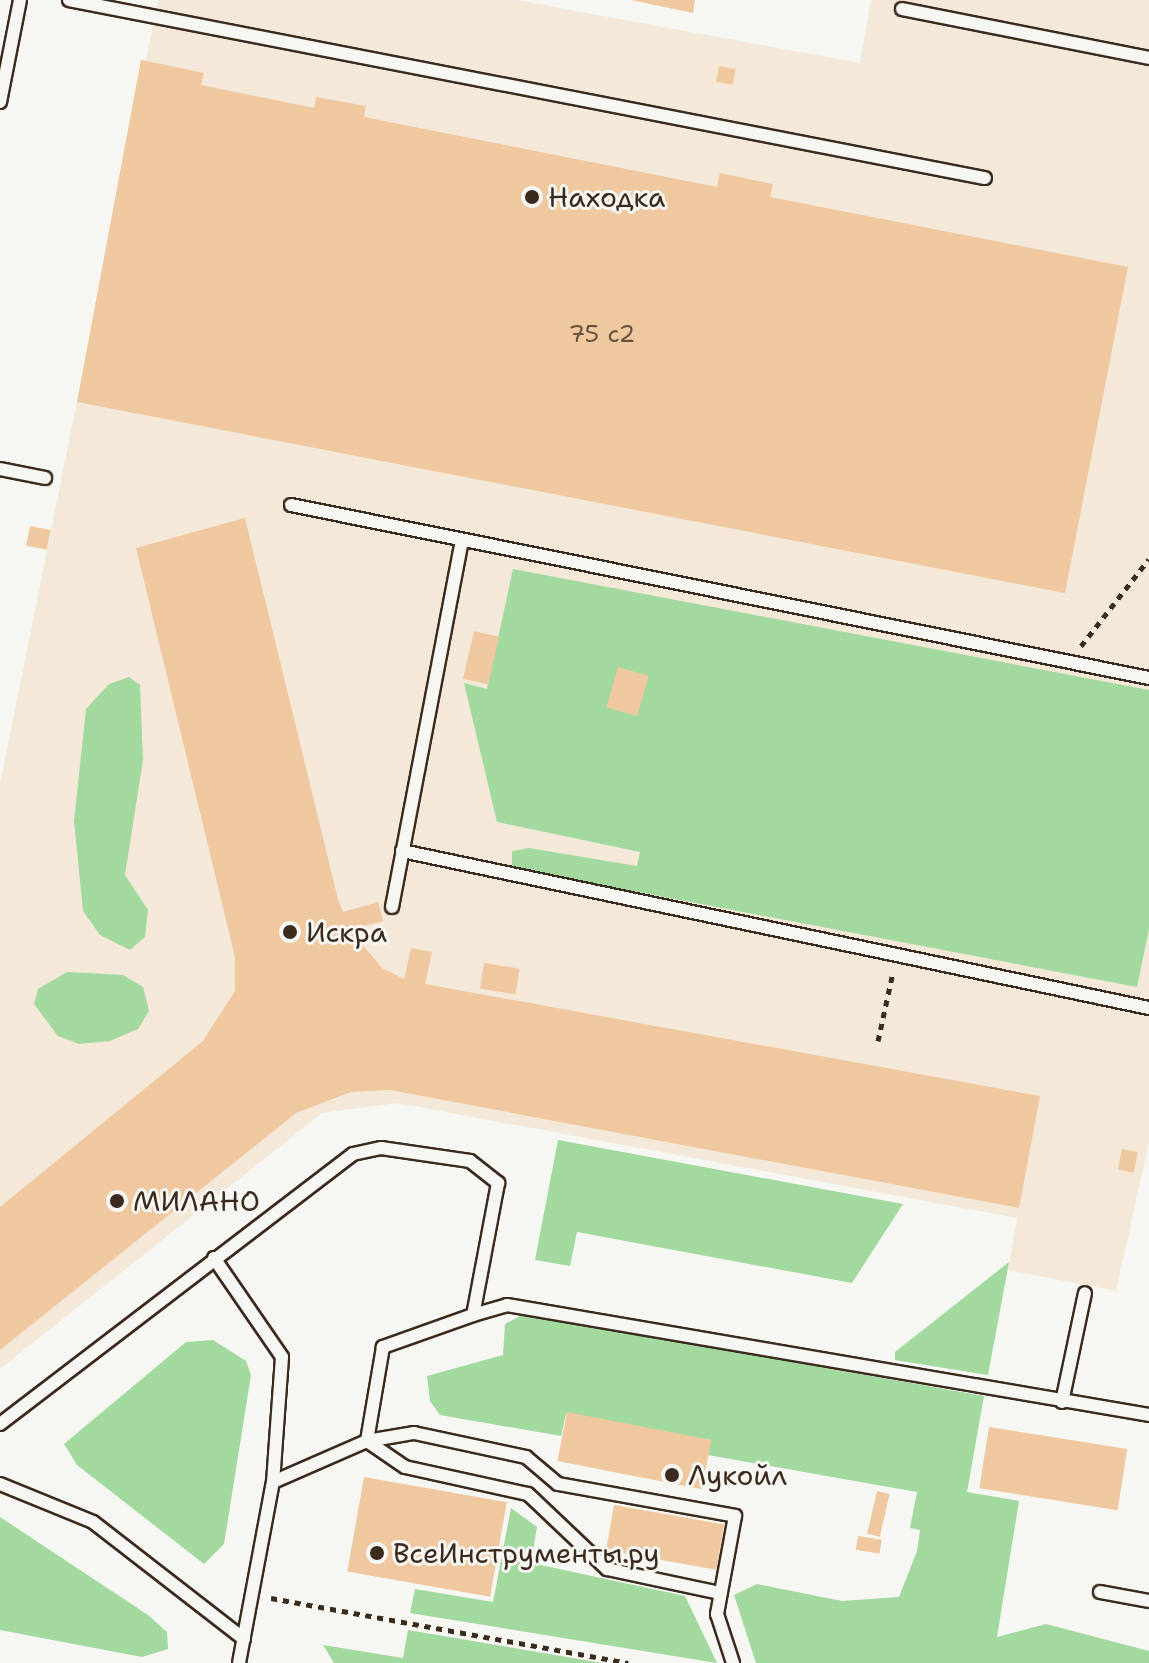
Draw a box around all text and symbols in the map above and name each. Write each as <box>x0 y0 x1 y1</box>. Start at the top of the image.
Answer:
place label: Находка <box>548 180 665 214</box>
marker: Находка <box>523 188 541 206</box>
house number: 75 c2 <box>569 321 635 349</box>
place label: Искра <box>306 915 387 949</box>
marker: Искра <box>281 923 299 941</box>
place label: МИЛАНО <box>133 1184 260 1218</box>
marker: МИЛАНО <box>108 1192 126 1210</box>
place label: Лукойл <box>688 1458 787 1492</box>
marker: Лукойл <box>663 1466 681 1484</box>
place label: ВсеИнструменты.ру <box>393 1536 660 1570</box>
marker: ВсеИнструменты.ру <box>368 1544 386 1562</box>

